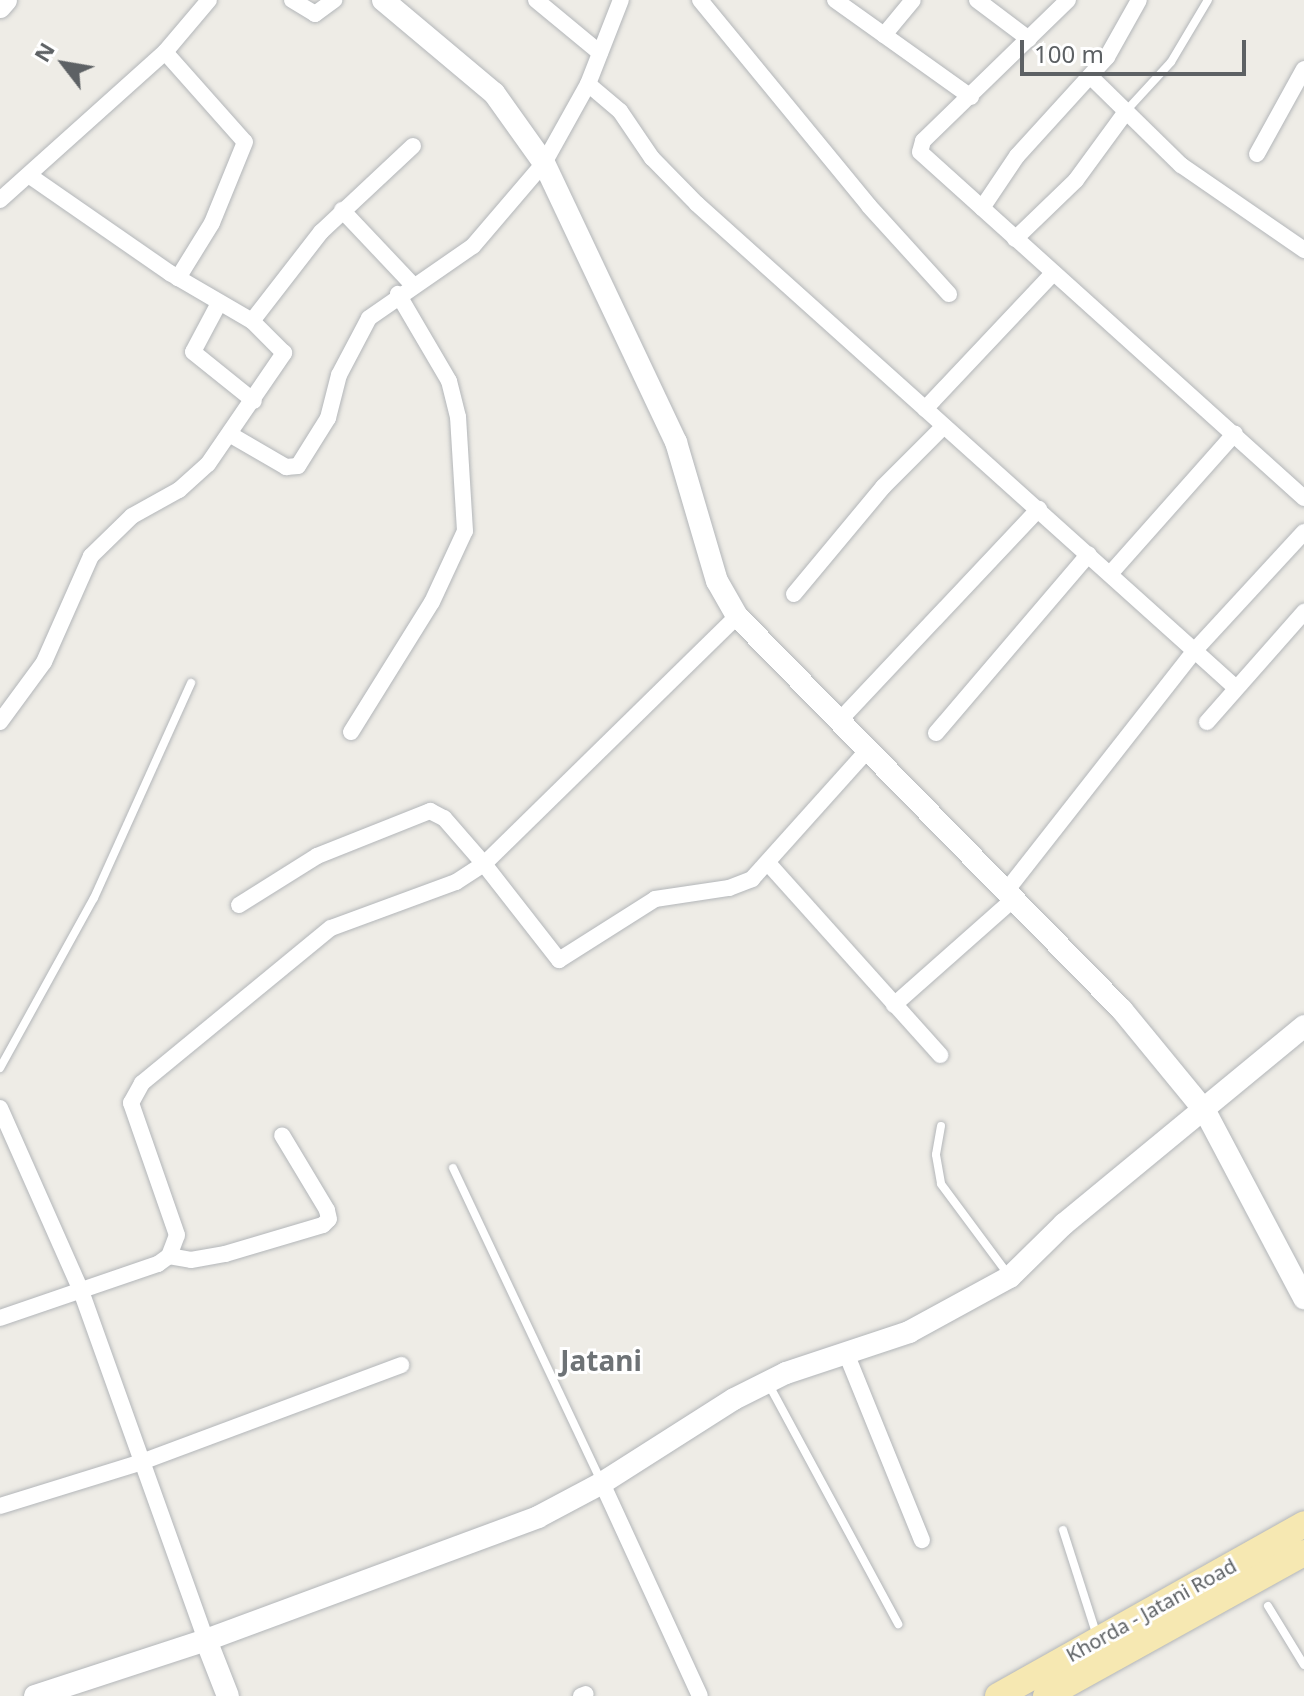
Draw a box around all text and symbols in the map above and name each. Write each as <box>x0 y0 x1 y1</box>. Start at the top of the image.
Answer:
north arrow <box>24 24 104 104</box>
scale bar <box>1024 24 1250 74</box>
text: N <box>26 36 61 67</box>
text: 100 m <box>1034 37 1104 70</box>
district label: Jatani <box>560 1343 642 1377</box>
street label: Khorda - Jatani Road <box>1062 1553 1240 1667</box>

